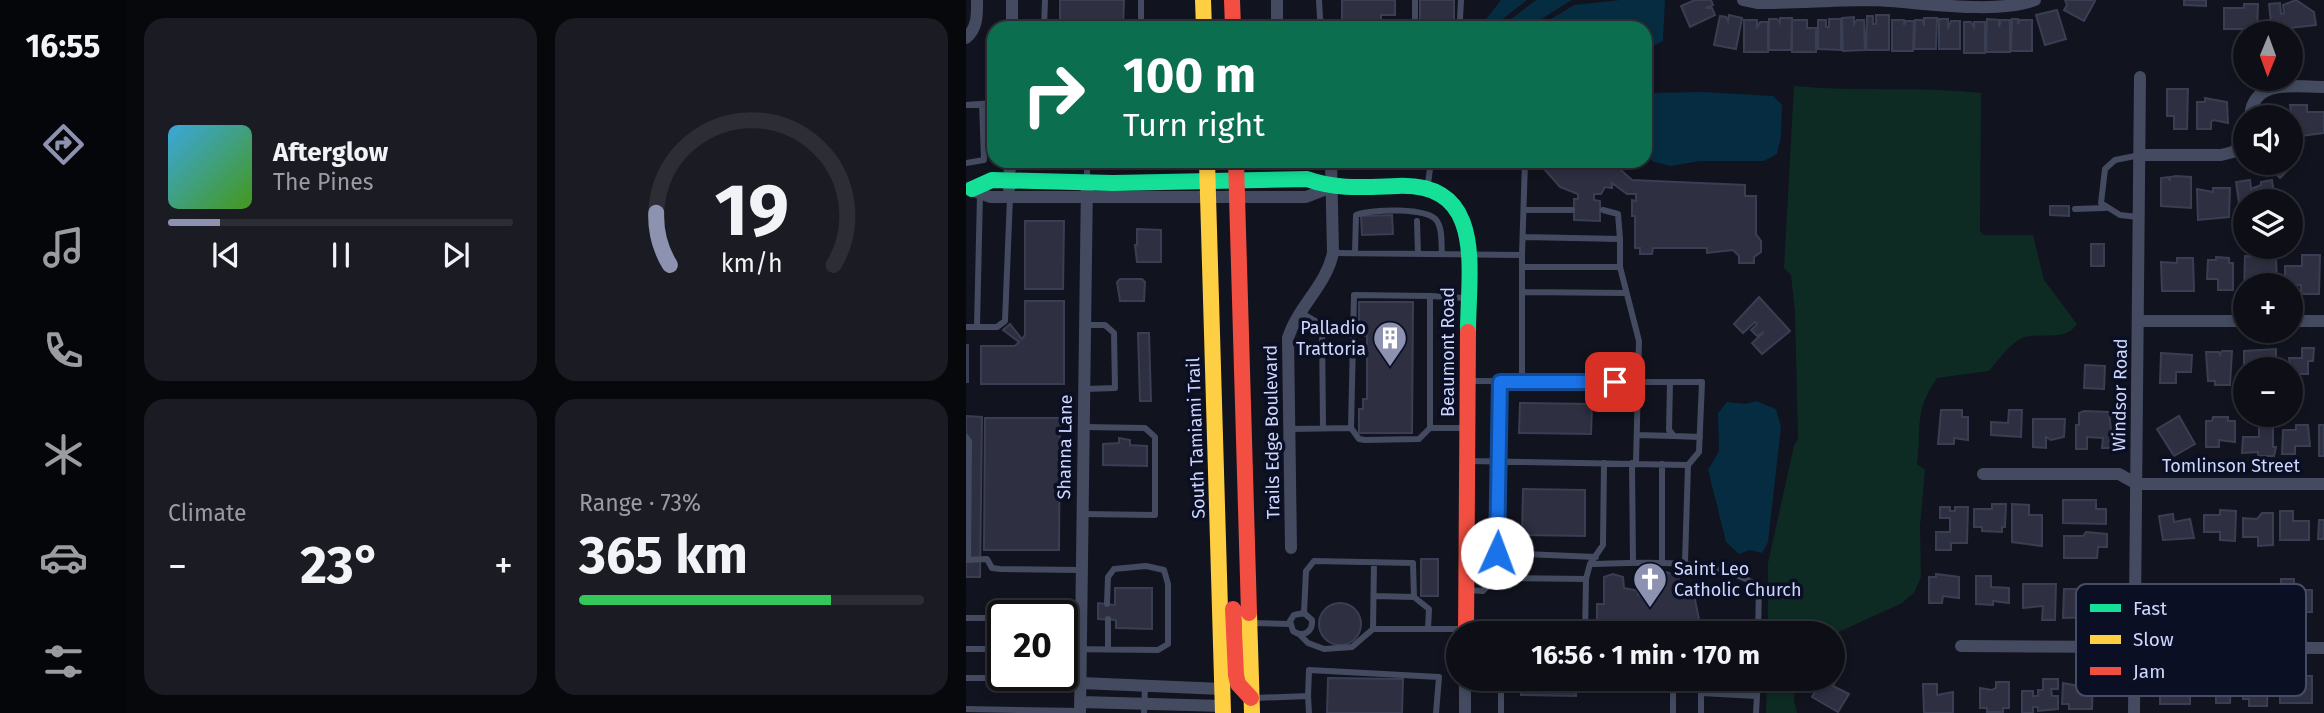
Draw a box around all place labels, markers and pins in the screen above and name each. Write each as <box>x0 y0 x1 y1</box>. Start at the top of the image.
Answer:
place label: Palladio Trattoria <box>1296 317 1366 360</box>
building icon: Palladio Trattoria <box>1371 319 1409 368</box>
pin <box>1585 352 1645 412</box>
place label: Saint Leo Catholic Church <box>1674 558 1801 601</box>
church icon: Saint Leo Catholic Church <box>1631 560 1669 609</box>

